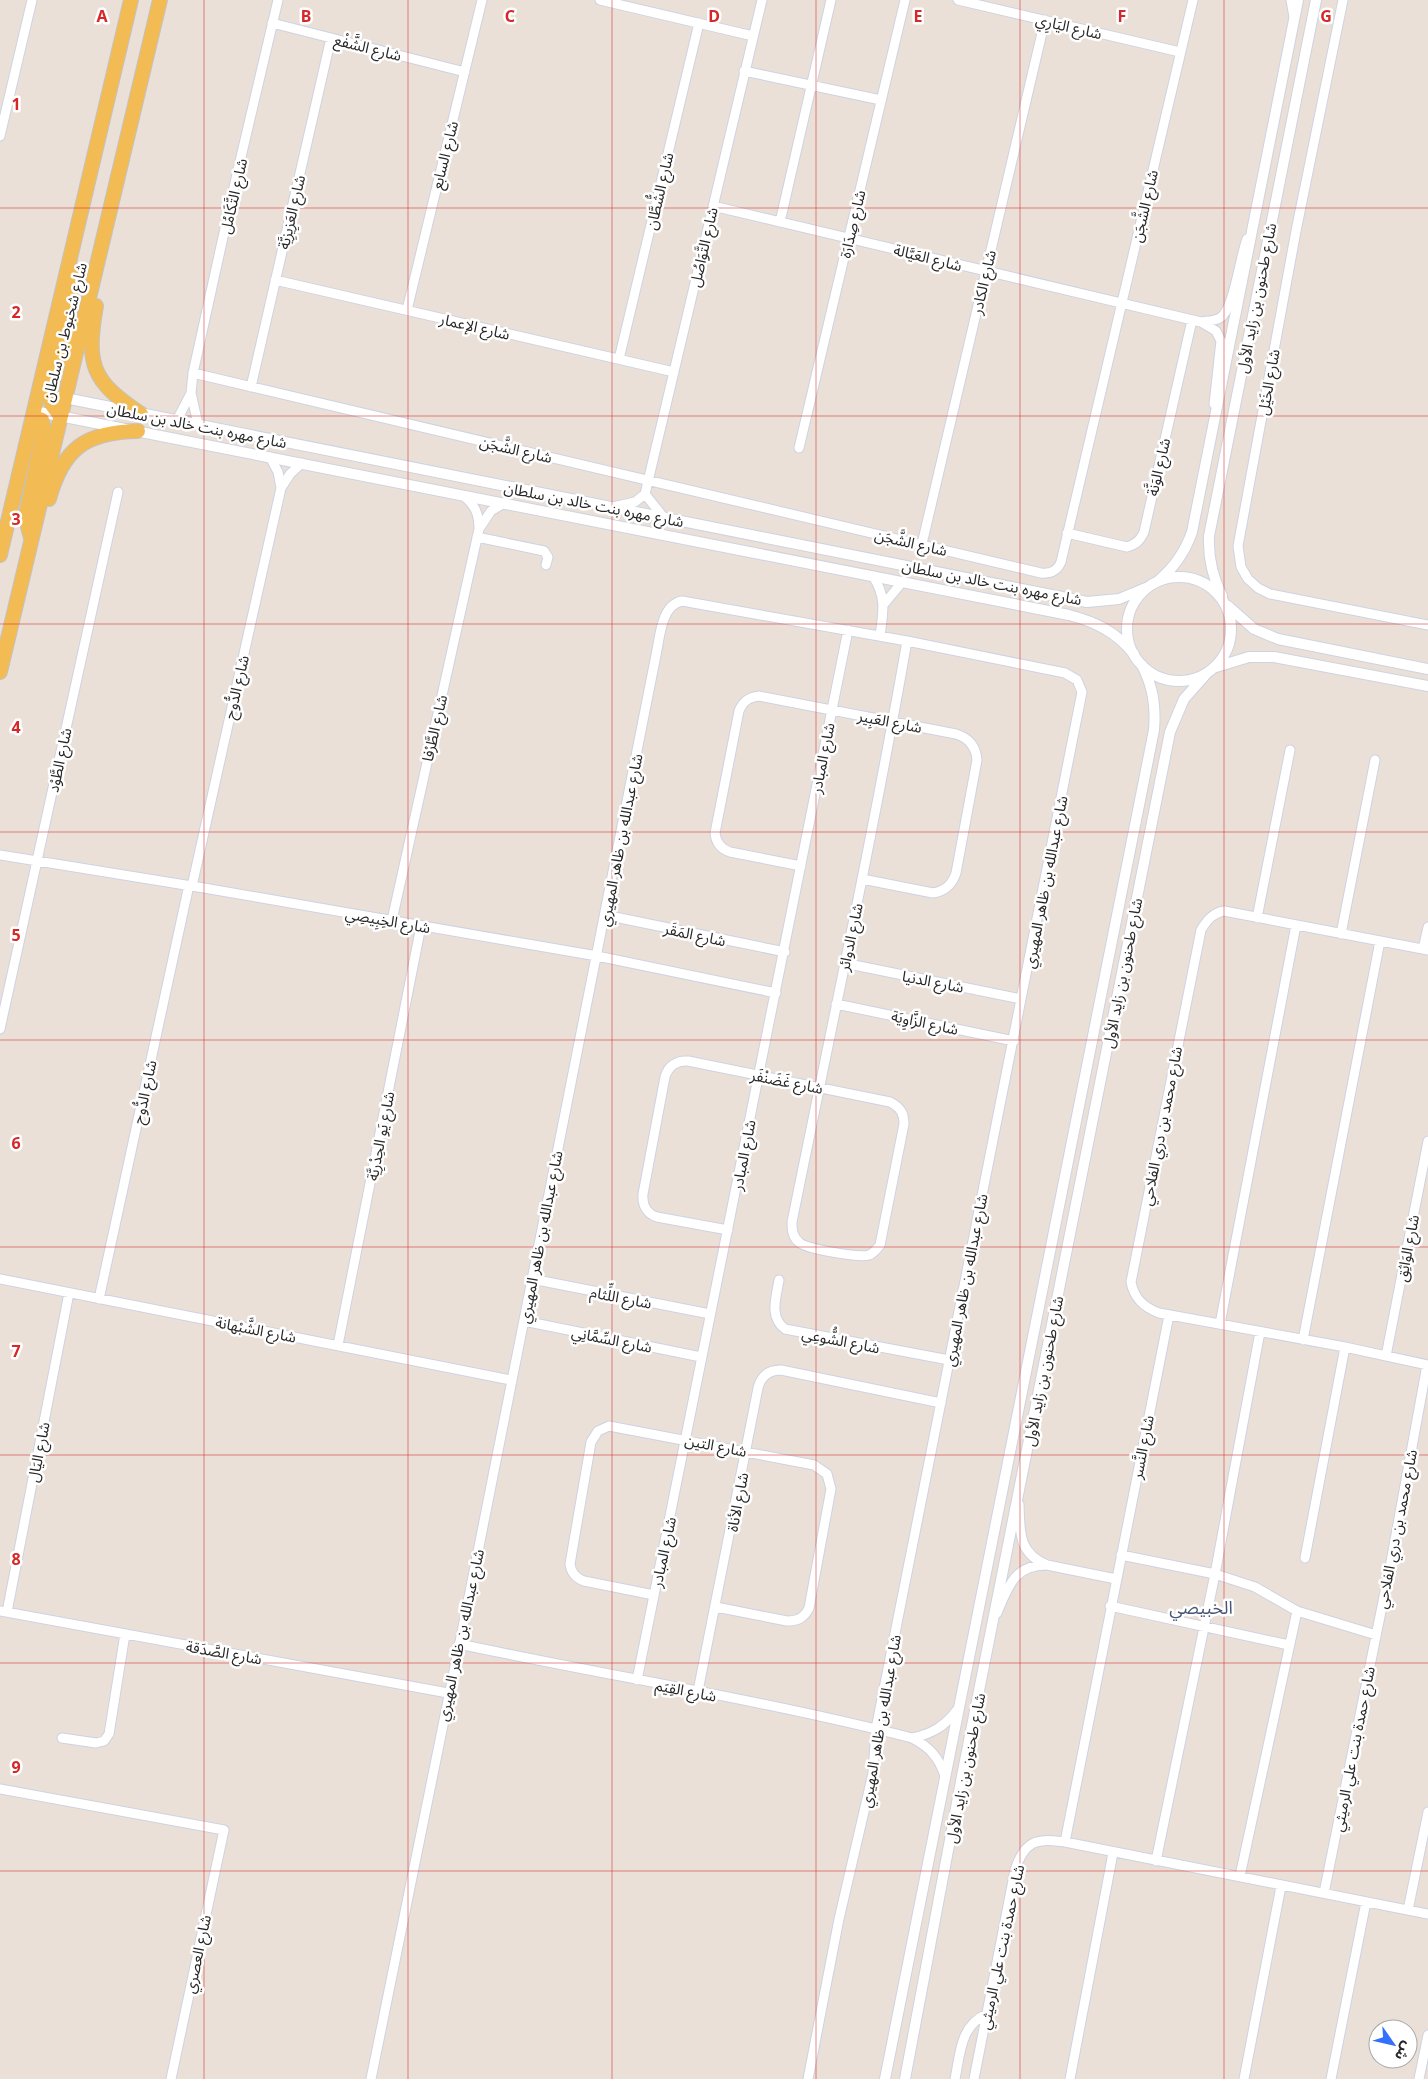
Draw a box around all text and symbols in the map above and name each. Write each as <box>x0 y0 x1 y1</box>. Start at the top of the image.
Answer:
text: A <box>96 5 108 27</box>
text: B <box>301 5 311 27</box>
text: C <box>505 5 515 27</box>
text: D <box>708 5 720 27</box>
text: E <box>914 5 923 27</box>
text: F <box>1118 5 1126 27</box>
text: G <box>1320 5 1332 27</box>
street label: شارع اليَارِي <box>1033 9 1104 46</box>
street label: شارع الشَّفْع <box>332 28 404 68</box>
text: 1 <box>11 93 21 115</box>
street label: شارع السابع <box>426 119 465 192</box>
street label: شارع الشُّطَّان <box>638 150 681 232</box>
street label: شارع التَّكَامُل <box>215 156 254 236</box>
street label: شارع الشَّجَن <box>1125 167 1165 245</box>
street label: شارع العَزِيزِيَّة <box>273 173 312 252</box>
street label: شارع صِدَارَة <box>834 188 873 261</box>
street label: شارع التَّوَاصُل <box>684 205 725 290</box>
street label: شارع طحنون بن زايد الأول <box>1232 221 1283 375</box>
street label: شارع العَيَّالة <box>891 239 964 278</box>
street label: شارع الكادر <box>966 248 1003 318</box>
street label: شارع شخبوط بن سلطان <box>37 260 94 404</box>
text: 2 <box>11 301 21 323</box>
street label: شارع الإعمار <box>436 308 512 347</box>
street label: شارع الخَيْل <box>1252 347 1287 417</box>
street label: شارع مهره بنت خالد بن سلطان <box>105 398 289 455</box>
street label: شارع الشَّجَن <box>477 430 555 470</box>
street label: شارع الوَنَّة <box>1141 436 1177 499</box>
street label: شارع مهره بنت خالد بن سلطان <box>502 477 686 534</box>
text: 3 <box>11 508 21 530</box>
street label: شارع الشَّجَن <box>872 523 950 563</box>
street label: شارع مهره بنت خالد بن سلطان <box>900 555 1084 612</box>
street label: شارع الدُّوح <box>219 653 256 722</box>
street label: شارع الطَّرْفا <box>417 692 454 764</box>
street label: شارع العَبِير <box>855 705 924 740</box>
text: 4 <box>11 716 21 738</box>
street label: شارع المبادر <box>805 721 842 797</box>
street label: شارع الطَّوْد <box>42 726 79 795</box>
street label: شارع عبدالله بن ظاهر المهيري <box>593 752 650 929</box>
street label: شارع عبدالله بن ظاهر المهيري <box>1018 794 1075 971</box>
street label: شارع طحنون بن زايد الأول <box>1098 896 1149 1050</box>
street label: شارع الدوائر <box>833 901 870 974</box>
street label: شارع الخِبِيصِي <box>343 903 432 940</box>
street label: شارع المَقَر <box>661 917 728 953</box>
text: 5 <box>11 924 21 946</box>
street label: شارع الدنيا <box>900 965 966 1000</box>
street label: شارع الزَّاوِيَة <box>889 1005 961 1042</box>
street label: شارع محمد بن دري الفلاحي <box>1136 1044 1189 1208</box>
street label: شارع الدُّوح <box>127 1058 164 1126</box>
street label: شارع غَضَنْفَر <box>747 1064 825 1101</box>
street label: شارع يَو الحِدْرِيَّة <box>362 1089 401 1183</box>
street label: شارع المبادر <box>726 1118 763 1194</box>
text: 6 <box>11 1132 21 1154</box>
street label: شارع عبدالله بن ظاهر المهيري <box>513 1149 570 1326</box>
street label: شارع عبدالله بن ظاهر المهيري <box>938 1192 995 1369</box>
street label: شارع الوَاثِق <box>1391 1213 1426 1284</box>
street label: شارع اللِّثام <box>588 1279 654 1316</box>
street label: شارع طحنون بن زايد الأول <box>1019 1294 1070 1448</box>
street label: شارع الشَّبْهانة <box>213 1311 298 1350</box>
street label: شارع الشُّوعِي <box>800 1320 882 1360</box>
street label: شارع السِّمَّانِي <box>570 1321 654 1360</box>
text: 7 <box>11 1340 21 1362</box>
street label: شارع النَّسر <box>1126 1413 1161 1482</box>
street label: شارع اليَال <box>22 1420 57 1484</box>
street label: شارع التين <box>683 1429 749 1464</box>
street label: شارع محمد بن دري الفلاحي <box>1371 1447 1424 1611</box>
street label: شارع الأناة <box>721 1470 756 1534</box>
street label: شارع المبادر <box>646 1515 683 1591</box>
street label: شارع عبدالله بن ظاهر المهيري <box>432 1547 491 1724</box>
text: 8 <box>11 1548 21 1570</box>
district label: الخبيصي <box>1169 1595 1233 1621</box>
street label: شارع عبدالله بن ظاهر المهيري <box>855 1633 908 1810</box>
street label: شارع الصَّدَقة <box>184 1635 264 1672</box>
street label: شارع حمدة بنت علي الرميثي <box>1327 1664 1382 1834</box>
street label: شارع القِيَم <box>653 1674 719 1709</box>
street label: شارع طحنون بن زايد الأول <box>941 1691 992 1845</box>
text: 9 <box>11 1756 21 1778</box>
street label: شارع حمدة بنت علي الرميثي <box>974 1863 1031 2032</box>
street label: شارع العصري <box>179 1913 218 1996</box>
north arrow <box>1368 2019 1418 2069</box>
text: ش <box>1391 2038 1417 2065</box>

